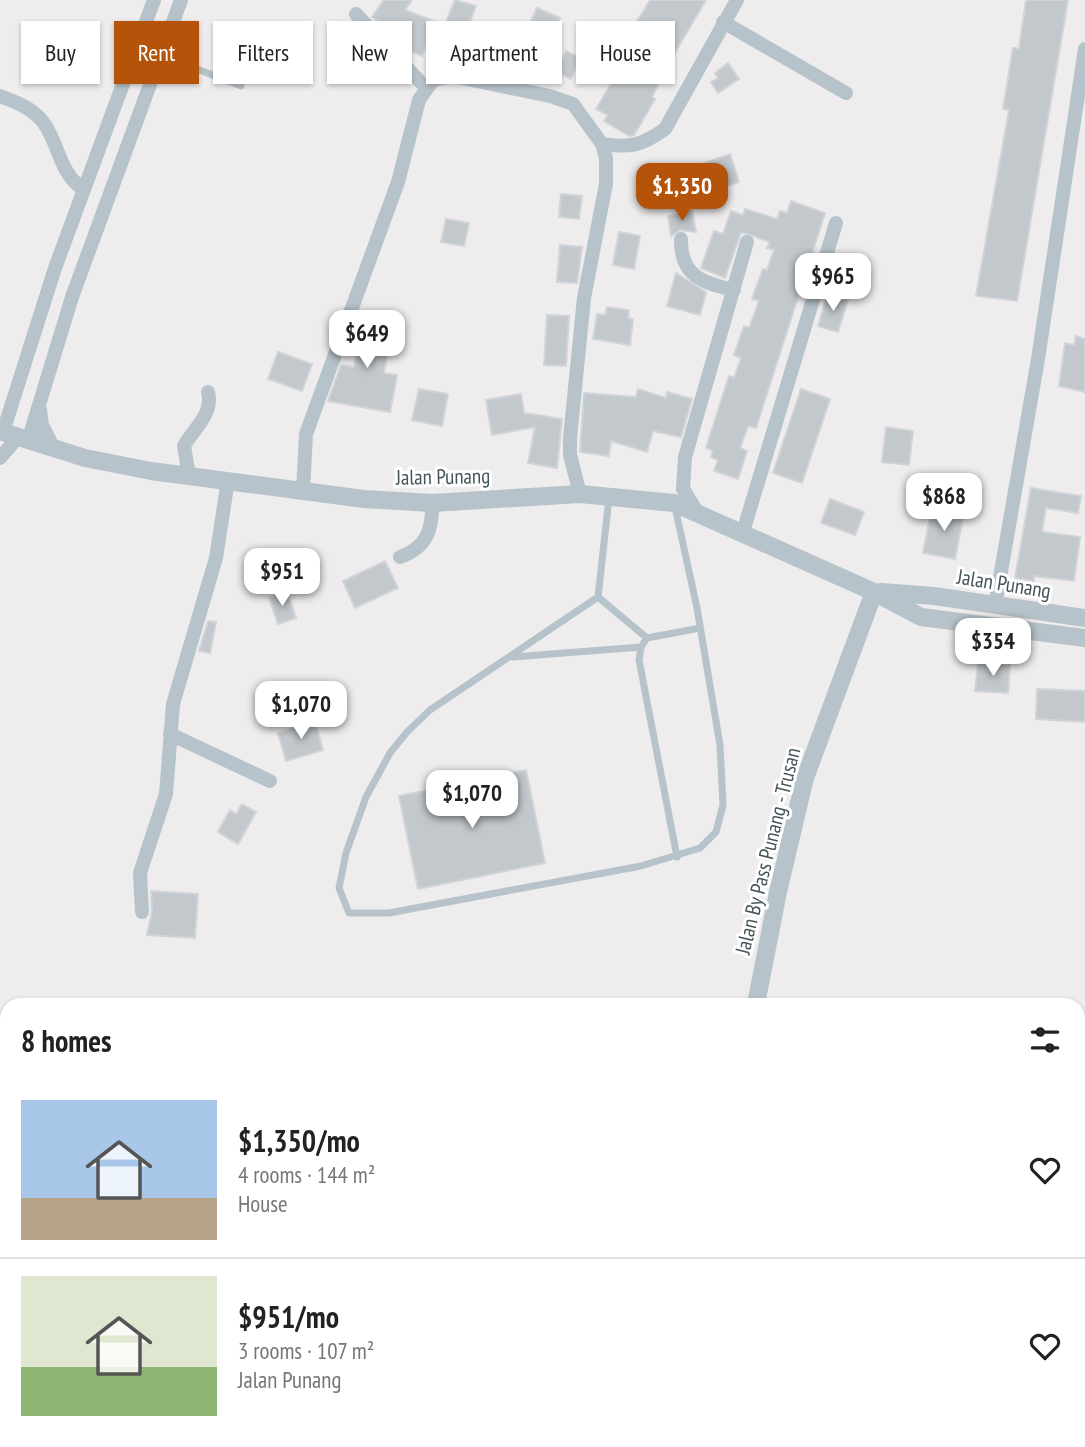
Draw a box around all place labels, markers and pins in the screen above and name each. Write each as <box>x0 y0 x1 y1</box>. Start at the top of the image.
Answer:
pin: $1,350 <box>625 164 739 223</box>
pin: $965 <box>792 254 874 313</box>
pin: $649 <box>326 310 408 370</box>
pin: $868 <box>903 474 985 533</box>
pin: $951 <box>241 548 323 608</box>
pin: $354 <box>952 618 1034 678</box>
pin: $1,070 <box>244 682 358 741</box>
pin: $1,070 <box>415 770 529 830</box>

